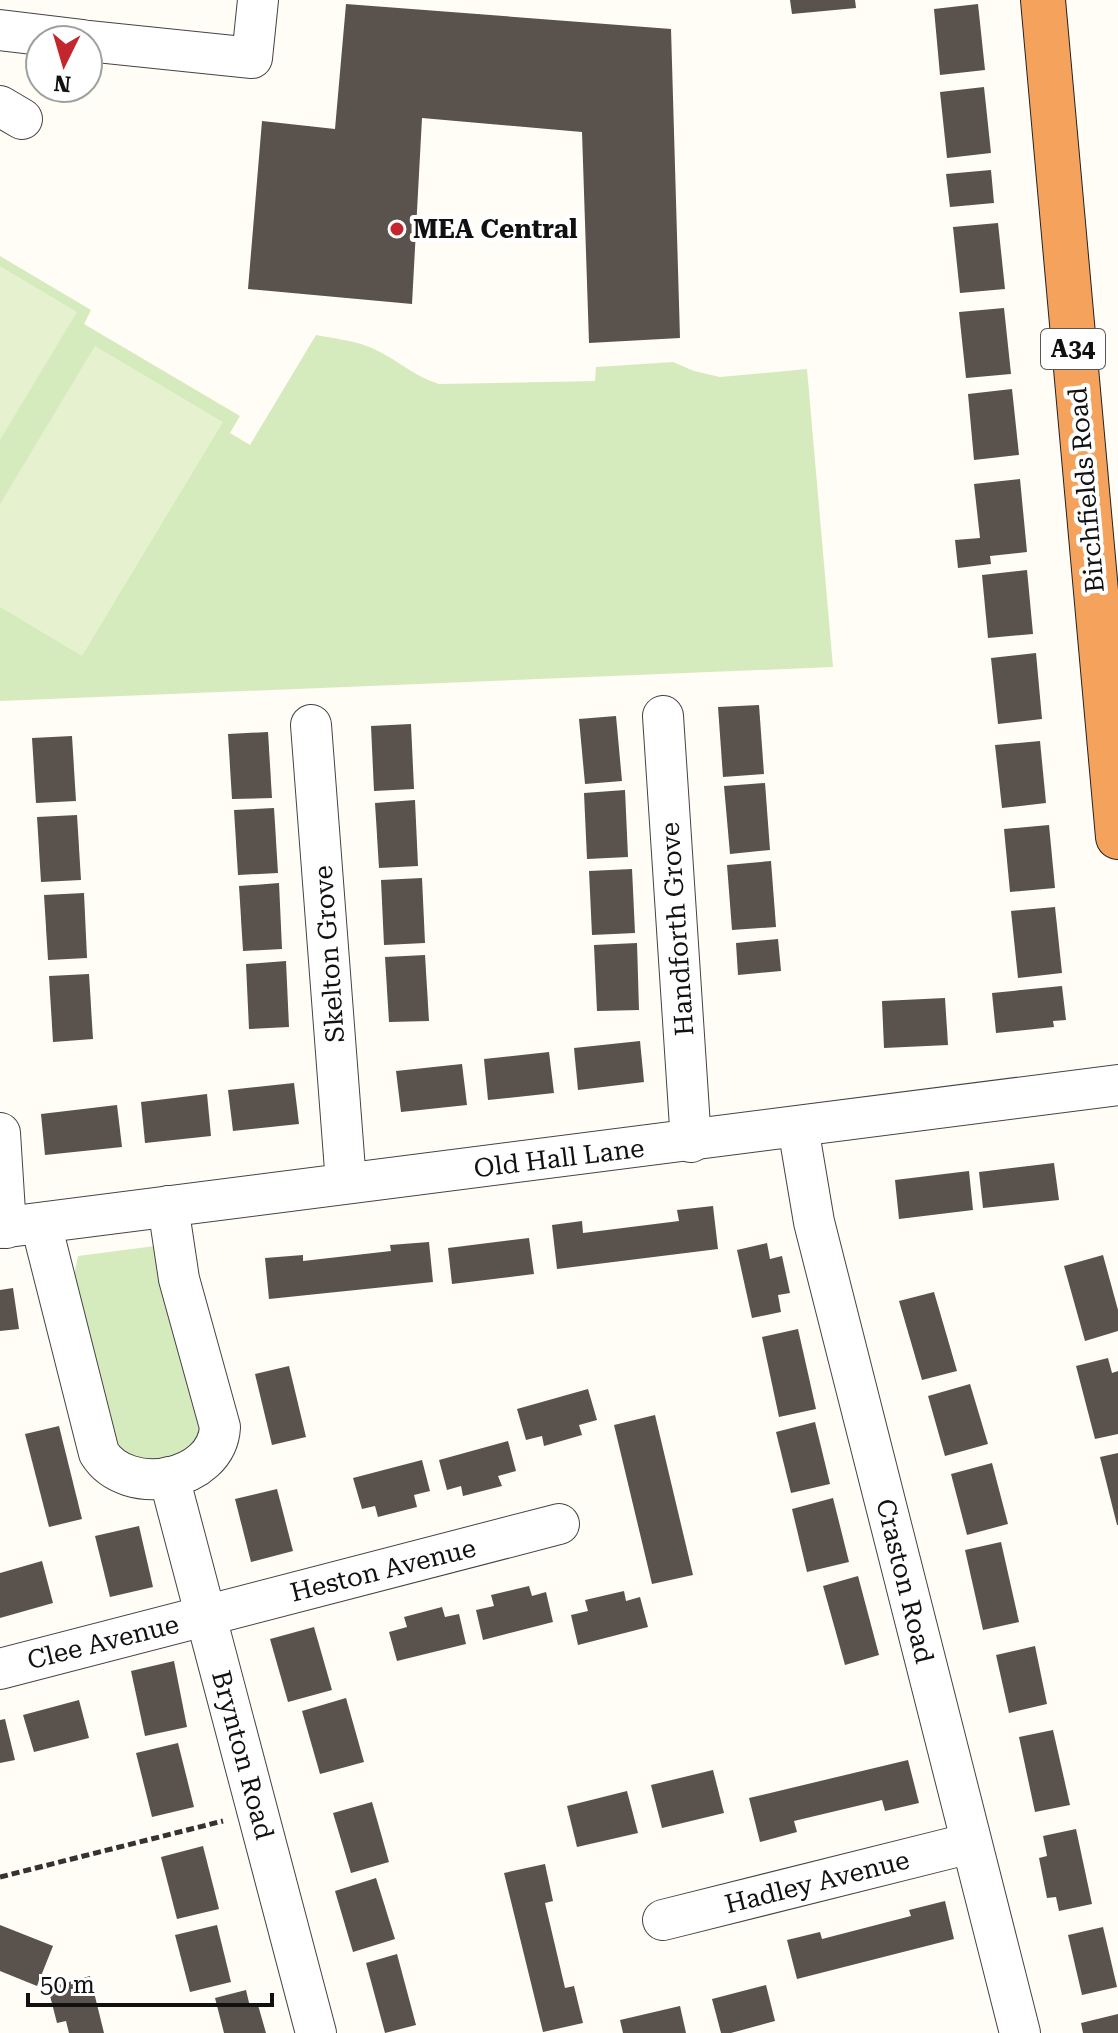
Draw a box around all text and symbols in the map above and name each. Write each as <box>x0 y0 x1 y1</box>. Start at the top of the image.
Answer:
north arrow <box>24 24 104 104</box>
text: N <box>53 70 72 97</box>
place label: MEA Central <box>413 214 578 244</box>
marker: MEA Central <box>388 220 406 238</box>
road number: A34 <box>1041 329 1105 369</box>
street label: Birchfields Road <box>1062 386 1110 594</box>
street label: Handforth Grove <box>655 821 699 1037</box>
street label: Skelton Grove <box>308 864 350 1044</box>
street label: Old Hall Lane <box>472 1133 646 1183</box>
street label: Craston Road <box>870 1496 940 1667</box>
street label: Heston Avenue <box>287 1532 479 1608</box>
street label: Clee Avenue <box>24 1609 182 1675</box>
street label: Brynton Road <box>206 1667 280 1843</box>
street label: Hadley Avenue <box>722 1845 912 1919</box>
scale bar <box>28 1957 272 2007</box>
text: 50 m <box>40 1971 95 1999</box>

